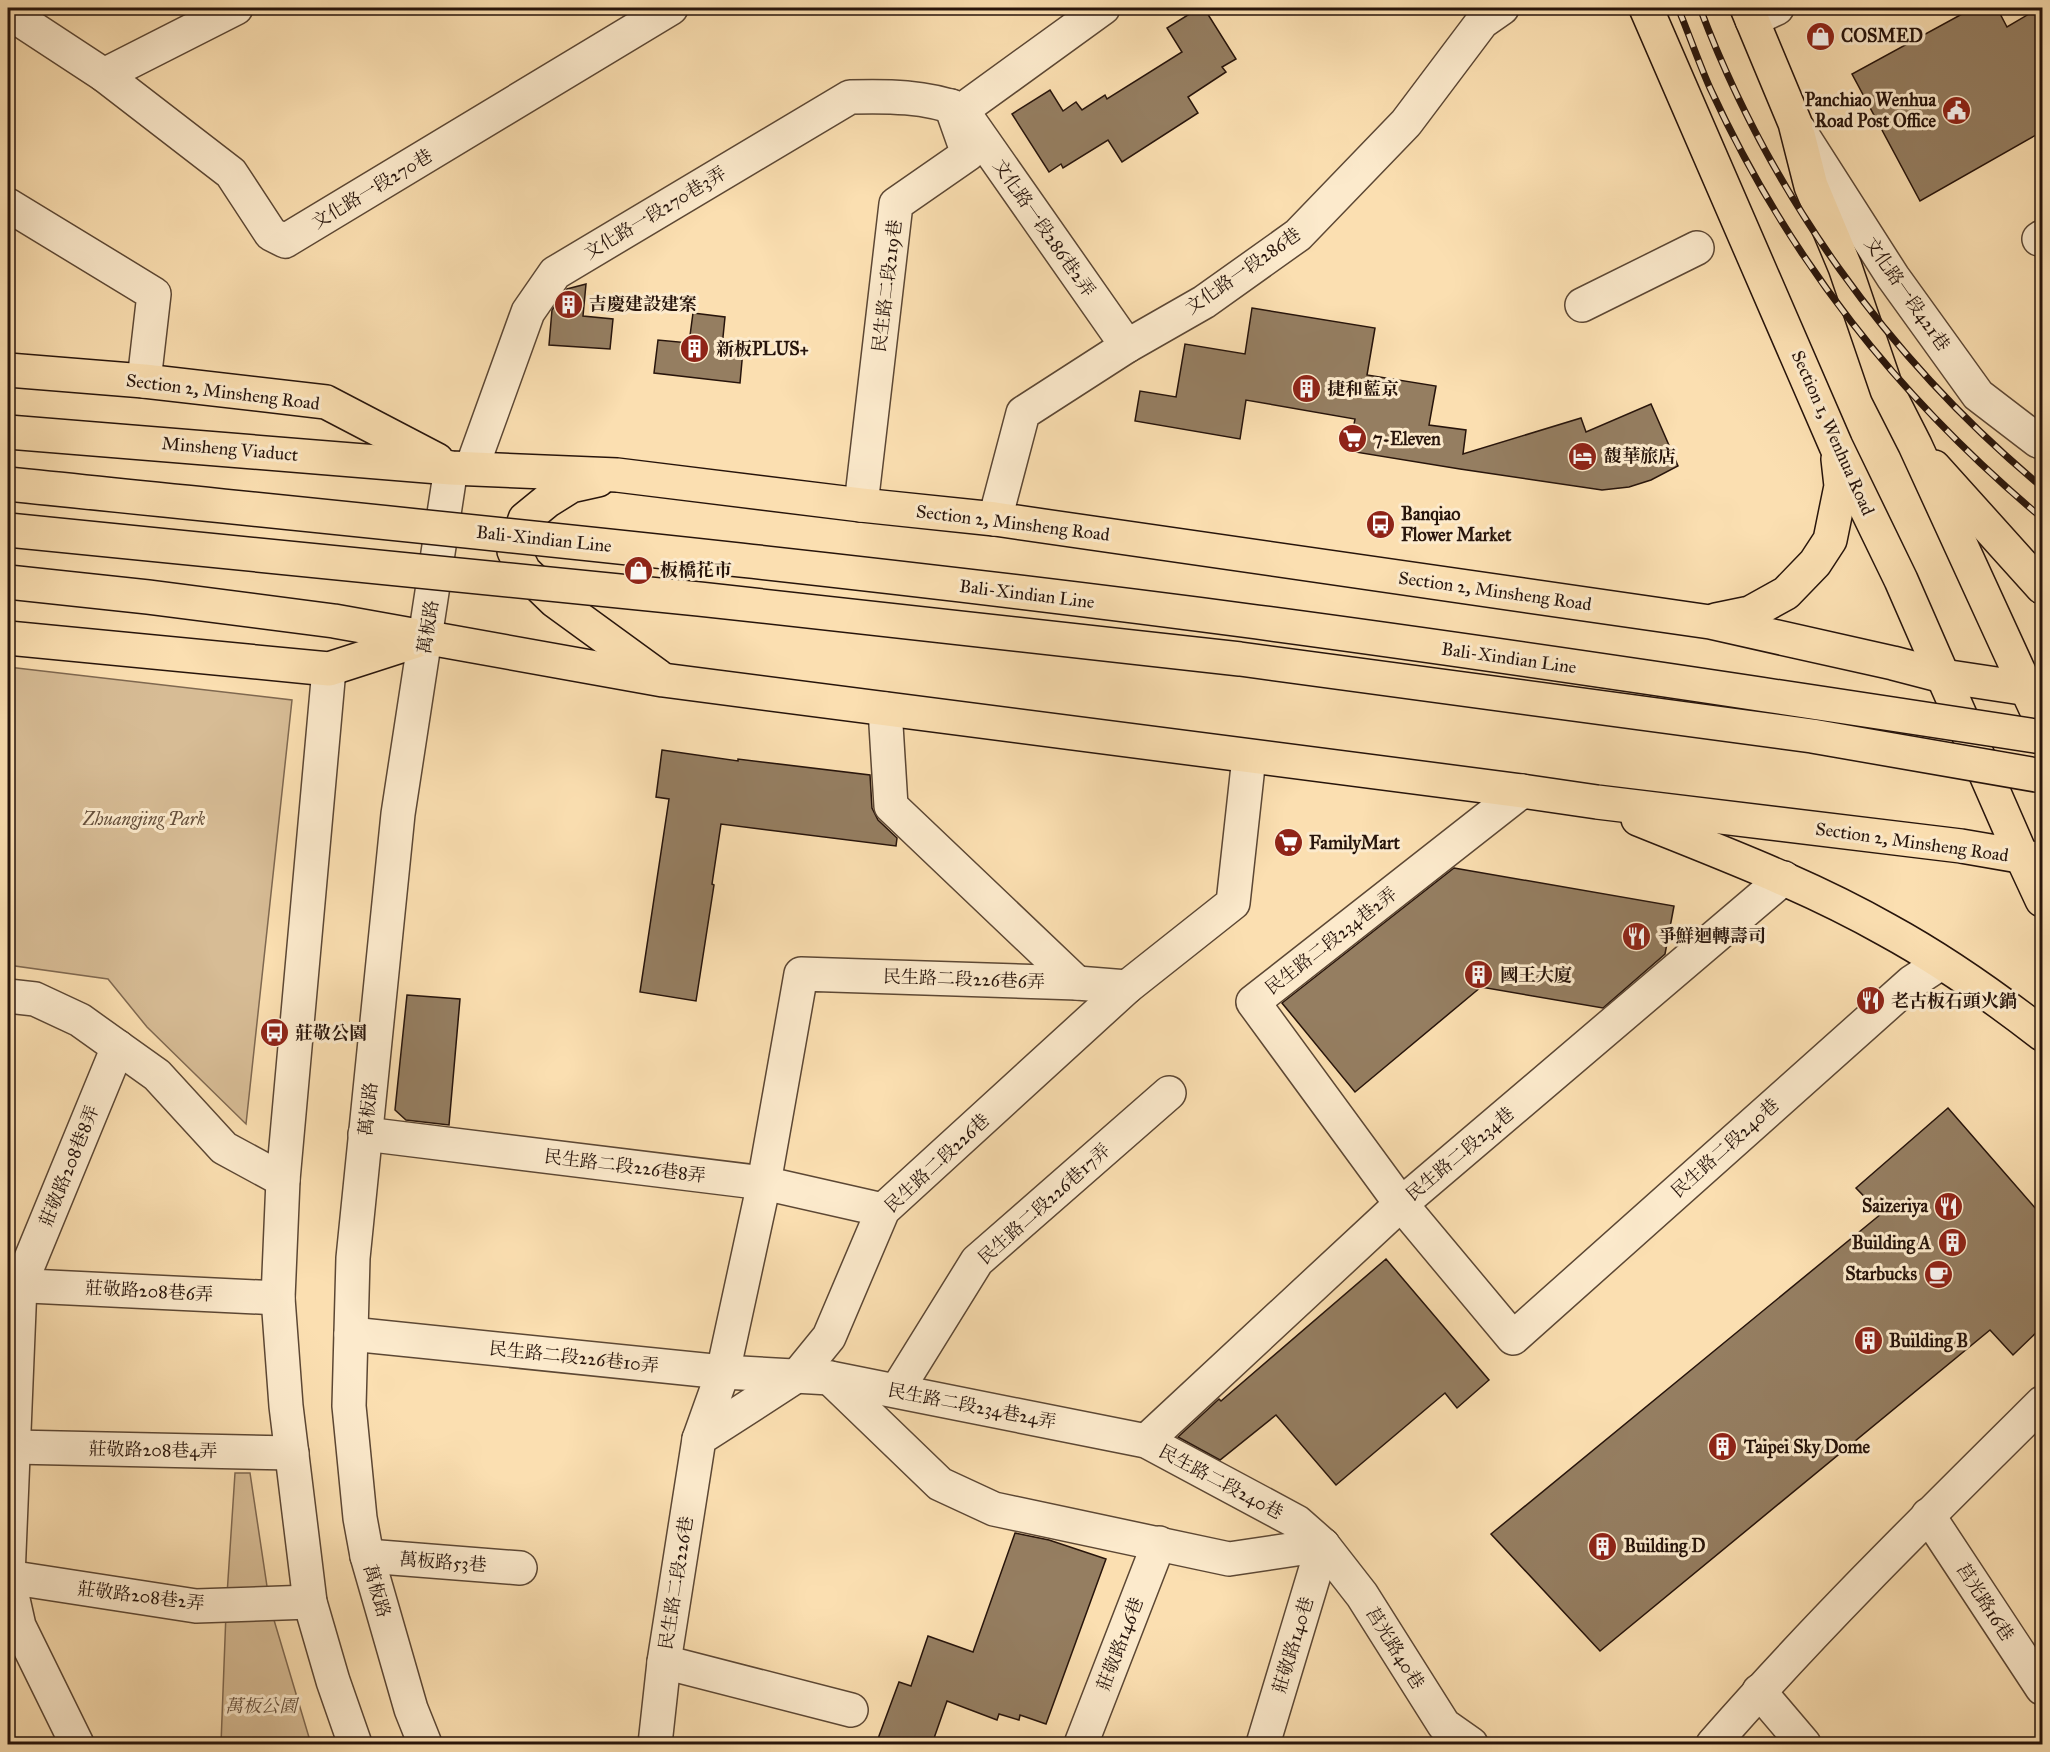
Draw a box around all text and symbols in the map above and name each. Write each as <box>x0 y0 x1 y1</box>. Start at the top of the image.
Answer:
shop icon: COSMED <box>1804 20 1836 52</box>
place label: COSMED <box>1841 25 1923 47</box>
place label: Panchiao Wenhua Road Post Office <box>1805 89 1936 132</box>
public building icon: Panchiao Wenhua Road Post Office <box>1941 94 1973 126</box>
street label: 文化路一段270巷 <box>308 144 436 234</box>
street label: 文化路一段286巷2弄 <box>988 155 1100 301</box>
street label: 文化路一段270巷3弄 <box>580 162 730 264</box>
street label: 民生路二段219巷 <box>868 218 906 354</box>
street label: 文化路一段286巷 <box>1181 223 1305 319</box>
street label: 文化路一段421巷 <box>1860 233 1954 355</box>
building icon: 吉慶建設建案 <box>552 288 584 320</box>
place label: 吉慶建設建案 <box>589 293 697 315</box>
building icon: 新板PLUS+ <box>679 333 711 365</box>
place label: 新板PLUS+ <box>716 338 809 360</box>
street label: Section 1, Wenhua Road <box>1787 347 1879 519</box>
street label: Section 2, Minsheng Road <box>125 369 321 416</box>
building icon: 捷和藍京 <box>1290 373 1322 405</box>
place label: 捷和藍京 <box>1327 378 1399 400</box>
supermarket icon: 7-Eleven <box>1336 423 1368 455</box>
place label: 7-Eleven <box>1373 428 1441 450</box>
street label: Minsheng Viaduct <box>161 432 300 467</box>
hotel icon: 馥華旅店 <box>1567 440 1599 472</box>
place label: 馥華旅店 <box>1604 445 1676 467</box>
street label: Section 2, Minsheng Road <box>915 500 1111 547</box>
place label: Banqiao Flower Market <box>1401 503 1512 546</box>
bus stop icon: Banqiao Flower Market <box>1364 508 1396 540</box>
street label: Bali-Xindian Line <box>475 521 613 557</box>
shop icon: 板橋花市 <box>623 554 655 586</box>
place label: 板橋花市 <box>660 559 732 581</box>
street label: Section 2, Minsheng Road <box>1397 567 1593 616</box>
street label: Bali-Xindian Line <box>958 575 1096 613</box>
street label: 萬板路 <box>413 599 443 655</box>
street label: Bali-Xindian Line <box>1440 638 1578 678</box>
park label: Zhuangjing Park <box>82 808 205 830</box>
street label: Section 2, Minsheng Road <box>1814 818 2010 867</box>
supermarket icon: FamilyMart <box>1272 827 1304 859</box>
place label: FamilyMart <box>1309 832 1401 855</box>
street label: 民生路二段234巷2弄 <box>1261 883 1401 999</box>
restaurant icon: 爭鮮迴轉壽司 <box>1621 920 1653 952</box>
place label: 爭鮮迴轉壽司 <box>1658 925 1766 947</box>
building icon: 國王大廈 <box>1463 959 1495 991</box>
place label: 國王大廈 <box>1500 964 1572 986</box>
street label: 民生路二段226巷6弄 <box>883 965 1045 993</box>
restaurant icon: 老古板石頭火鍋 <box>1854 985 1886 1017</box>
place label: 老古板石頭火鍋 <box>1891 990 2017 1012</box>
bus stop icon: 莊敬公園 <box>258 1017 290 1049</box>
place label: 莊敬公園 <box>295 1022 367 1044</box>
street label: 萬板路 <box>354 1081 382 1137</box>
street label: 民生路二段240巷 <box>1667 1094 1783 1202</box>
street label: 莊敬路208巷8弄 <box>35 1102 103 1230</box>
street label: 民生路二段234巷 <box>1402 1102 1518 1206</box>
street label: 民生路二段226巷 <box>880 1109 994 1217</box>
street label: 民生路二段226巷17弄 <box>974 1139 1114 1269</box>
street label: 民生路二段226巷8弄 <box>543 1145 707 1187</box>
restaurant icon: Saizeriya <box>1933 1190 1965 1222</box>
place label: Saizeriya <box>1862 1195 1928 1218</box>
building icon: Building A <box>1936 1227 1968 1259</box>
place label: Building A <box>1852 1232 1932 1255</box>
cafe icon: Starbucks <box>1922 1258 1954 1290</box>
place label: Starbucks <box>1845 1263 1917 1285</box>
street label: 莊敬路208巷6弄 <box>84 1277 214 1305</box>
building icon: Building B <box>1852 1325 1884 1357</box>
place label: Building B <box>1889 1330 1968 1353</box>
street label: 民生路二段226巷10弄 <box>488 1337 660 1377</box>
street label: 民生路二段234巷24弄 <box>886 1379 1058 1433</box>
building icon: Taipei Sky Dome <box>1707 1431 1739 1463</box>
place label: Taipei Sky Dome <box>1743 1436 1871 1459</box>
street label: 莊敬路208巷4弄 <box>88 1438 218 1462</box>
street label: 民生路二段240巷 <box>1155 1440 1287 1524</box>
street label: 民生路二段226巷 <box>655 1515 697 1651</box>
building icon: Building D <box>1587 1530 1619 1562</box>
place label: Building D <box>1624 1535 1705 1558</box>
street label: 萬板路53巷 <box>399 1548 487 1576</box>
street label: 莒光路16巷 <box>1952 1559 2018 1645</box>
street label: 萬板路 <box>359 1562 395 1620</box>
street label: 莊敬路208巷2弄 <box>76 1577 206 1615</box>
street label: 莊敬路146巷 <box>1092 1594 1148 1694</box>
street label: 莊敬路140巷 <box>1268 1594 1318 1696</box>
street label: 莒光路40巷 <box>1361 1603 1429 1693</box>
park label: 萬板公園 <box>225 1695 300 1717</box>

